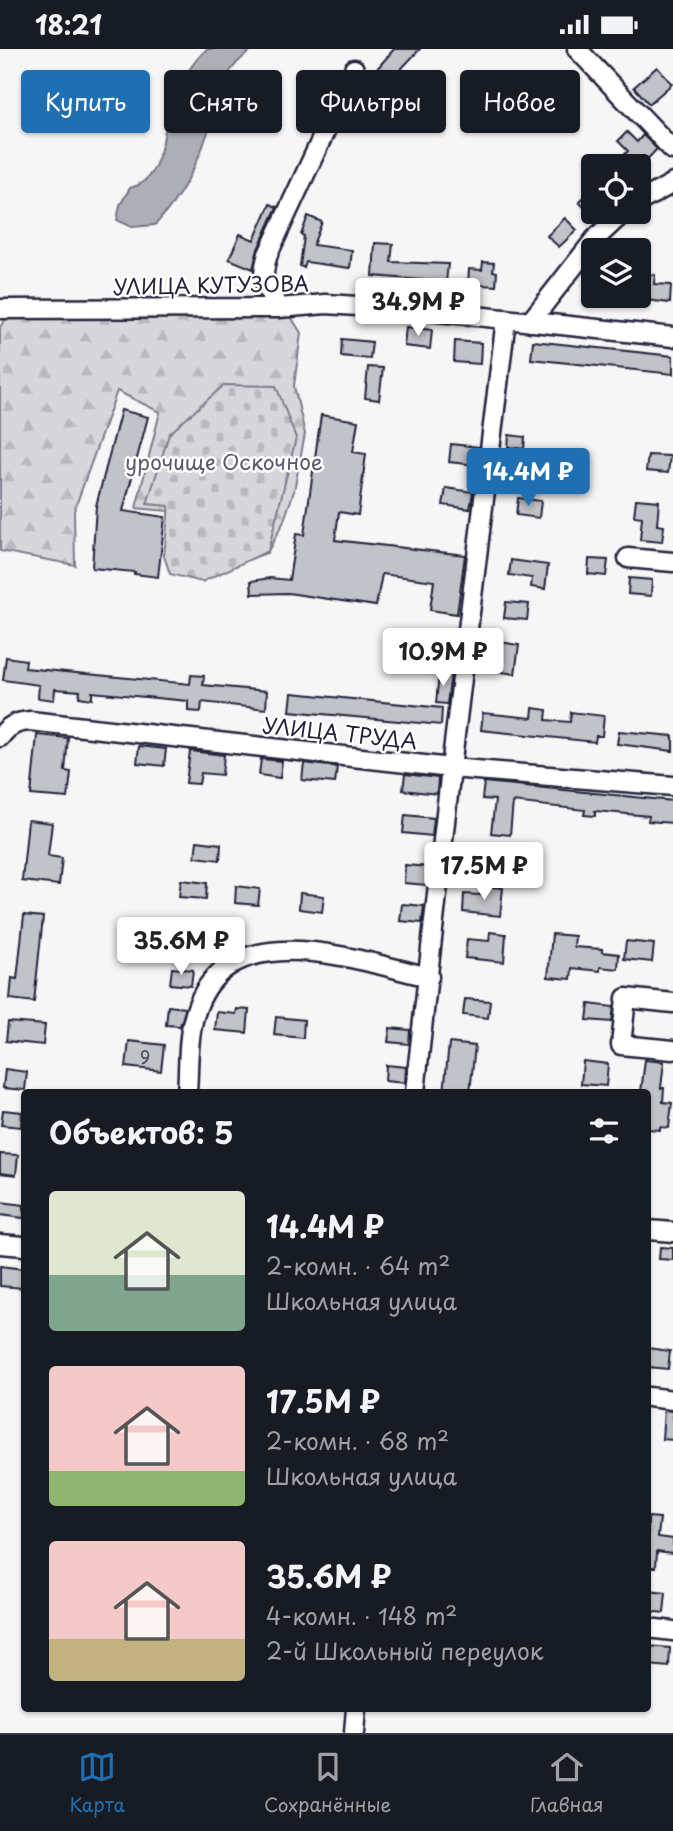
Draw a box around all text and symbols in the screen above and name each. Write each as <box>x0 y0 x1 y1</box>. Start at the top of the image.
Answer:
text: 18:21 <box>35 5 102 44</box>
chip: Купить <box>21 70 150 133</box>
chip: Снять <box>164 70 282 133</box>
chip: Фильтры <box>296 70 446 133</box>
chip: Новое <box>460 70 580 133</box>
map controls <box>581 154 651 308</box>
button: locate <box>581 154 651 224</box>
button: layers <box>581 238 651 308</box>
street label: УЛИЦА КУТУЗОВА <box>113 266 309 302</box>
pin: 34.9M ₽ <box>353 279 483 338</box>
text: 34.9M ₽ <box>371 283 465 318</box>
park label: урочище Оскочное <box>125 445 323 477</box>
pin: 14.4M ₽ <box>463 449 593 508</box>
text: 14.4M ₽ <box>483 453 573 488</box>
pin: 10.9M ₽ <box>378 629 508 688</box>
text: 10.9M ₽ <box>399 633 487 668</box>
street label: УЛИЦА ТРУДА <box>261 708 419 756</box>
pin: 17.5M ₽ <box>419 843 549 902</box>
text: 17.5M ₽ <box>440 847 528 882</box>
pin: 35.6M ₽ <box>116 918 246 977</box>
text: 35.6M ₽ <box>133 922 229 957</box>
house number: 9 <box>140 1043 150 1070</box>
text: Объектов: 5 <box>49 1109 234 1154</box>
icon: filters <box>585 1112 623 1150</box>
text: 14.4M ₽ <box>266 1203 384 1248</box>
icon: home <box>105 1219 189 1303</box>
text: 2-комн. · 64 m² <box>266 1248 450 1283</box>
text: Школьная улица <box>266 1283 457 1318</box>
text: 17.5M ₽ <box>266 1378 380 1423</box>
icon: home <box>105 1394 189 1478</box>
text: 2-комн. · 68 m² <box>266 1423 449 1458</box>
text: Школьная улица <box>266 1458 457 1493</box>
text: 35.6M ₽ <box>266 1553 391 1598</box>
icon: home <box>105 1569 189 1653</box>
text: 4-комн. · 148 m² <box>266 1598 457 1633</box>
text: 2-й Школьный переулок <box>266 1633 543 1668</box>
tab: Карта <box>69 1748 125 1818</box>
tab: Сохранённые <box>264 1748 391 1818</box>
tab: Главная <box>530 1748 604 1818</box>

